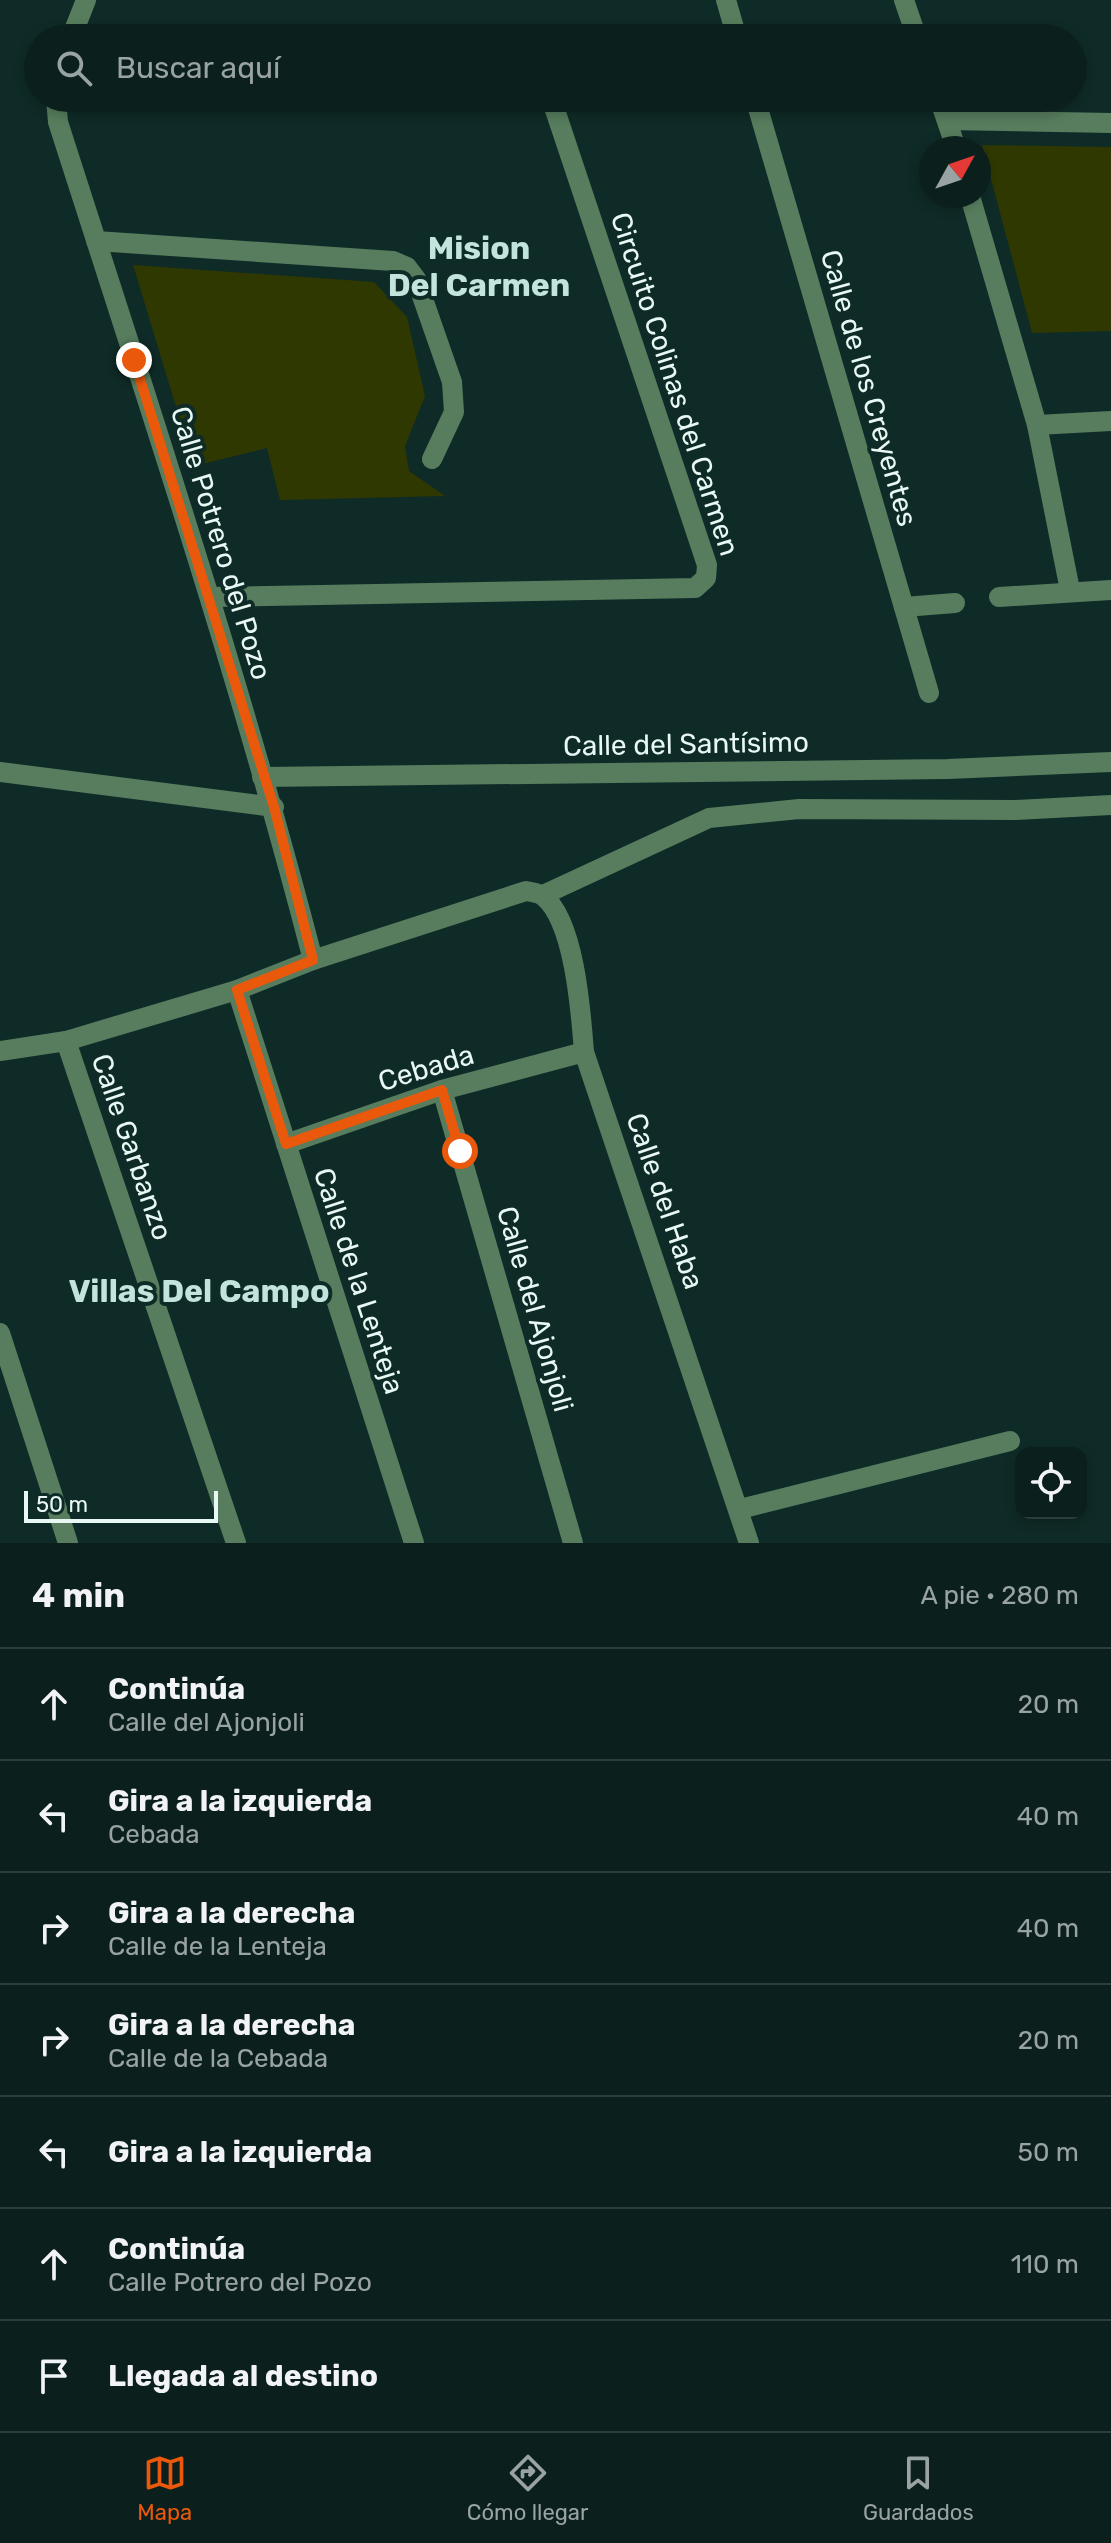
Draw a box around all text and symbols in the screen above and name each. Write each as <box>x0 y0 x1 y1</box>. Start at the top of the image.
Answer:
search box <box>24 24 1087 112</box>
icon: search <box>52 46 96 90</box>
text: Buscar aquí <box>116 50 280 86</box>
north arrow <box>919 136 991 208</box>
street label: Circuito Colinas del Carmen <box>604 208 746 560</box>
district label: Mision Del Carmen <box>388 229 570 304</box>
street label: Calle de los Creyentes <box>814 246 924 530</box>
route end <box>116 342 152 378</box>
street label: Calle Potrero del Pozo <box>164 402 278 684</box>
street label: Calle del Santísimo <box>563 725 809 763</box>
street label: Cebada <box>374 1038 478 1098</box>
street label: Calle Garbanzo <box>85 1050 179 1244</box>
street label: Calle del Haba <box>619 1109 711 1293</box>
route start <box>442 1133 478 1169</box>
street label: Calle de la Lenteja <box>307 1164 411 1398</box>
street label: Calle del Ajonjoli <box>490 1203 580 1415</box>
district label: Villas Del Campo <box>69 1272 329 1310</box>
map controls <box>1015 1447 1087 1519</box>
button: locate <box>1015 1447 1087 1519</box>
scale bar <box>24 1487 218 1523</box>
text: 50 m <box>36 1491 88 1518</box>
text: 4 min <box>32 1575 125 1616</box>
text: A pie · 280 m <box>920 1580 1079 1611</box>
text: Continúa <box>108 1671 245 1707</box>
icon: ahead <box>32 1682 76 1726</box>
text: 20 m <box>1018 1689 1079 1720</box>
text: Calle del Ajonjoli <box>108 1707 305 1738</box>
text: Gira a la izquierda <box>108 1783 372 1819</box>
icon: left <box>32 1794 76 1838</box>
text: 40 m <box>1017 1801 1079 1832</box>
text: Cebada <box>108 1819 200 1850</box>
text: Gira a la derecha <box>108 1895 355 1931</box>
icon: right <box>32 1906 76 1950</box>
text: 40 m <box>1017 1913 1079 1944</box>
text: Calle de la Lenteja <box>108 1931 327 1962</box>
text: Gira a la derecha <box>108 2007 355 2043</box>
icon: right <box>32 2018 76 2062</box>
text: 20 m <box>1018 2025 1079 2056</box>
text: Calle de la Cebada <box>108 2043 328 2074</box>
icon: left <box>32 2130 76 2174</box>
text: Gira a la izquierda <box>108 2134 372 2170</box>
text: 50 m <box>1018 2137 1079 2168</box>
text: Continúa <box>108 2231 245 2267</box>
icon: ahead <box>32 2242 76 2286</box>
text: 110 m <box>1011 2249 1079 2280</box>
text: Calle Potrero del Pozo <box>108 2267 372 2298</box>
icon: arrive <box>32 2354 76 2398</box>
text: Llegada al destino <box>108 2358 378 2394</box>
tab: Mapa <box>137 2451 192 2526</box>
tab: Cómo llegar <box>467 2451 588 2526</box>
tab: Guardados <box>863 2451 974 2526</box>

